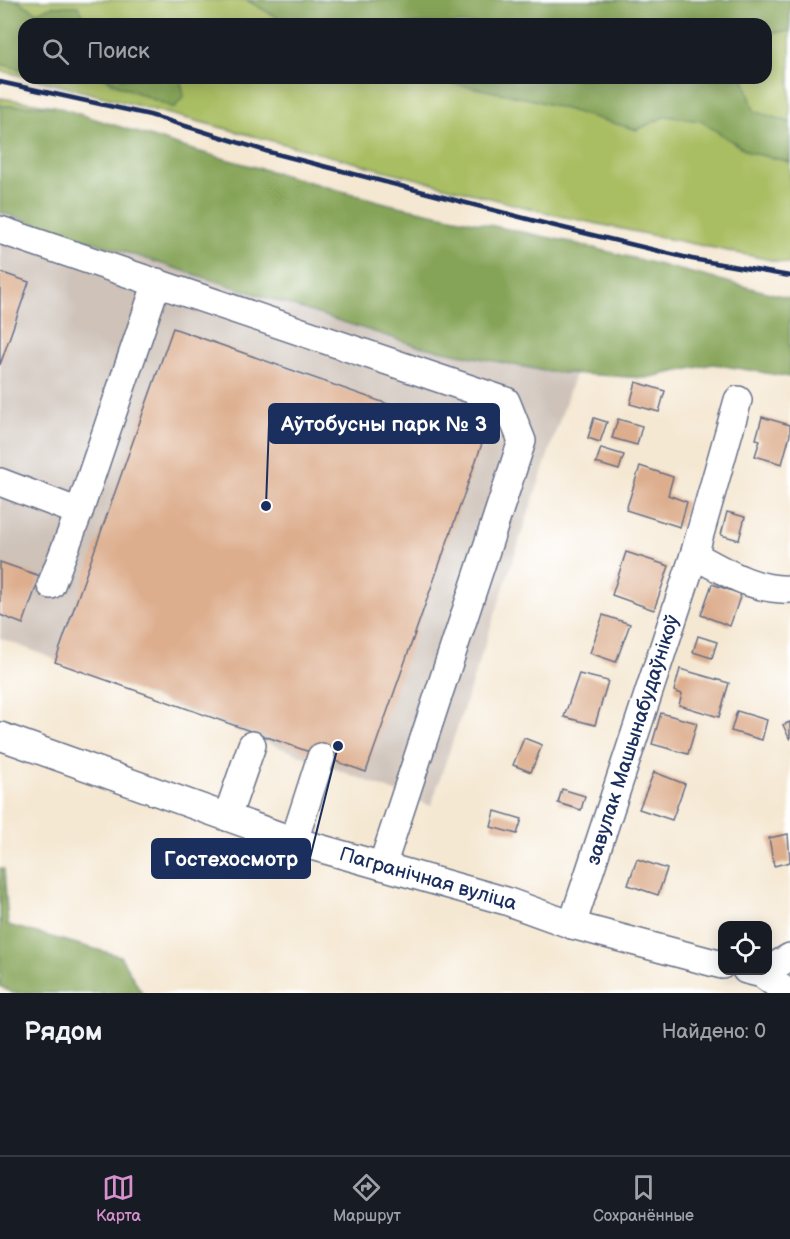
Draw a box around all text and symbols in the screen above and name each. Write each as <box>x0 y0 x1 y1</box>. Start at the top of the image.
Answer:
search box <box>18 18 772 84</box>
icon: search <box>39 35 72 68</box>
text: Поиск <box>87 38 150 65</box>
callout: Аўтобусны парк № 3 <box>269 404 499 443</box>
text: Аўтобусны парк № 3 <box>280 412 487 437</box>
street label: завулак Машынабудаўнікоў <box>581 612 685 868</box>
callout: Гостехосмотр <box>152 839 310 878</box>
street label: Пагранічная вуліца <box>336 842 520 916</box>
text: Гостехосмотр <box>164 847 299 872</box>
map controls <box>718 921 772 975</box>
button: locate <box>718 921 772 975</box>
text: Рядом <box>24 1017 102 1048</box>
text: Найдено: 0 <box>662 1020 766 1044</box>
tab: Карта <box>96 1171 141 1226</box>
tab: Маршрут <box>333 1171 401 1226</box>
tab: Сохранённые <box>593 1171 694 1226</box>

